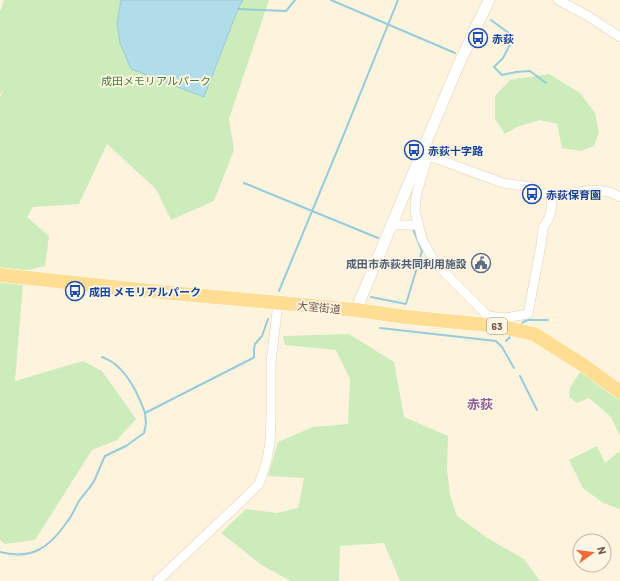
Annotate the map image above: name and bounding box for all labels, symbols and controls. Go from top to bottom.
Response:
bus stop icon: 赤荻 [467,27,489,49]
place label: 赤荻 [492,32,514,45]
park label: 成田メモリアルパーク [101,74,211,87]
bus stop icon: 赤荻十字路 [403,139,425,161]
place label: 赤荻十字路 [428,144,484,157]
bus stop icon: 赤荻保育園 [521,183,543,205]
place label: 赤荻保育園 [546,188,601,201]
public building icon: 成田市赤荻共同利用施設 [470,252,492,274]
place label: 成田市赤荻共同利用施設 [346,257,467,270]
bus stop icon: 成田 メモリアルパーク [64,280,86,302]
place label: 成田 メモリアルパーク [89,285,201,298]
street label: 大室街道 [297,299,341,315]
road number: 63 [487,318,507,334]
district label: 赤荻 [467,396,493,412]
north arrow [572,533,612,573]
text: N [595,545,609,556]

